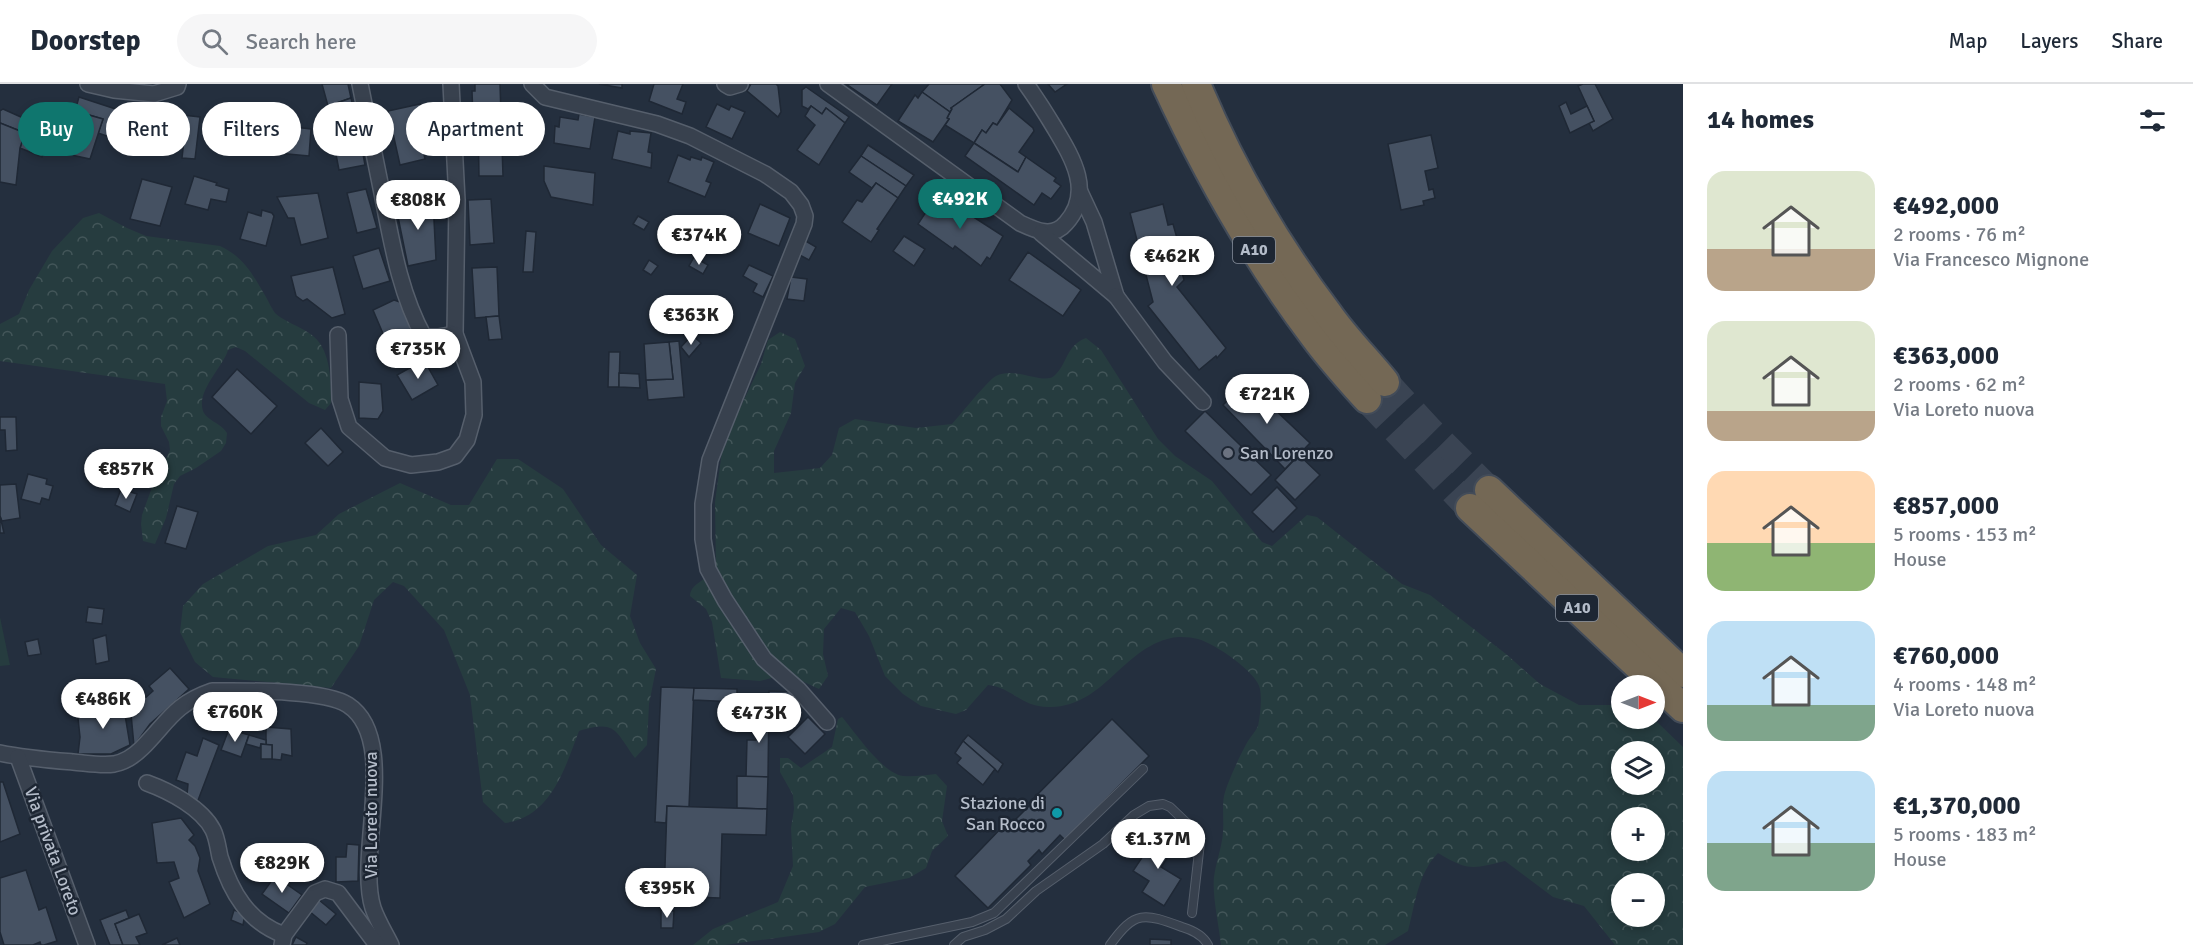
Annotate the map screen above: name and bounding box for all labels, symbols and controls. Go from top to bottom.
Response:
search box [177,14,597,68]
text: Doorstep [30,24,141,58]
icon: search [198,25,231,58]
text: Search here [246,28,357,55]
text: Map [1949,28,1987,54]
text: Layers [2020,28,2078,54]
text: Share [2111,28,2163,54]
chip: Buy [18,102,94,156]
chip: Rent [106,102,190,156]
chip: Filters [202,102,301,156]
chip: New [313,102,394,156]
chip: Apartment [406,102,545,156]
text: 14 homes [1707,104,1814,136]
icon: filters [2136,104,2169,137]
pin: €492K [918,179,1002,230]
pin: €808K [376,180,460,231]
text: €492K [932,186,988,211]
text: €808K [390,187,446,212]
text: €492,000 [1893,190,1999,222]
icon: home [1755,195,1827,267]
pin: €374K [657,215,741,266]
text: €374K [671,222,727,247]
text: 2 rooms · 76 m² [1893,222,2026,247]
pin: €462K [1130,236,1214,287]
road number: A10 [1233,237,1275,263]
text: €462K [1144,243,1200,268]
text: Via Francesco Mignone [1893,247,2089,272]
pin: €363K [649,295,733,346]
text: €363K [663,302,719,327]
pin: €735K [376,329,460,380]
text: €735K [390,336,446,361]
text: €363,000 [1893,340,1999,372]
icon: home [1755,345,1827,417]
text: 2 rooms · 62 m² [1893,372,2026,397]
pin: €721K [1225,374,1309,425]
text: €721K [1239,381,1295,406]
text: Via Loreto nuova [1893,397,2035,422]
place label: San Lorenzo [1240,442,1333,464]
marker: San Lorenzo [1221,446,1235,460]
pin: €857K [84,449,168,500]
text: €857K [98,456,154,481]
text: €857,000 [1893,490,1999,522]
icon: home [1755,495,1827,567]
text: 5 rooms · 153 m² [1893,522,2037,547]
text: House [1893,547,1947,572]
road number: A10 [1556,595,1598,621]
text: €760,000 [1893,640,1999,672]
icon: home [1755,645,1827,717]
text: 4 rooms · 148 m² [1893,672,2037,697]
north arrow [1611,675,1665,729]
map controls [1611,675,1665,927]
pin: €486K [61,679,145,730]
text: €486K [75,686,131,711]
pin: €760K [193,692,277,743]
pin: €473K [717,693,801,744]
text: Via Loreto nuova [1893,697,2035,722]
text: €760K [207,699,263,724]
text: €473K [731,700,787,725]
button: layers [1611,741,1665,795]
street label: Via Loreto nuova [360,751,382,879]
street label: Via privata Loreto [20,784,86,918]
text: €1,370,000 [1893,790,2021,822]
place label: Stazione di San Rocco [960,792,1045,835]
icon: home [1755,795,1827,867]
marker: Stazione di San Rocco [1050,806,1064,820]
button: + [1611,807,1665,861]
pin: €1.37M [1109,819,1207,870]
text: 5 rooms · 183 m² [1893,822,2037,847]
text: €1.37M [1125,826,1191,851]
pin: €829K [240,843,324,894]
text: House [1893,847,1947,872]
text: €829K [254,850,310,875]
pin: €395K [625,868,709,919]
button: − [1611,873,1665,927]
text: €395K [639,875,695,900]

